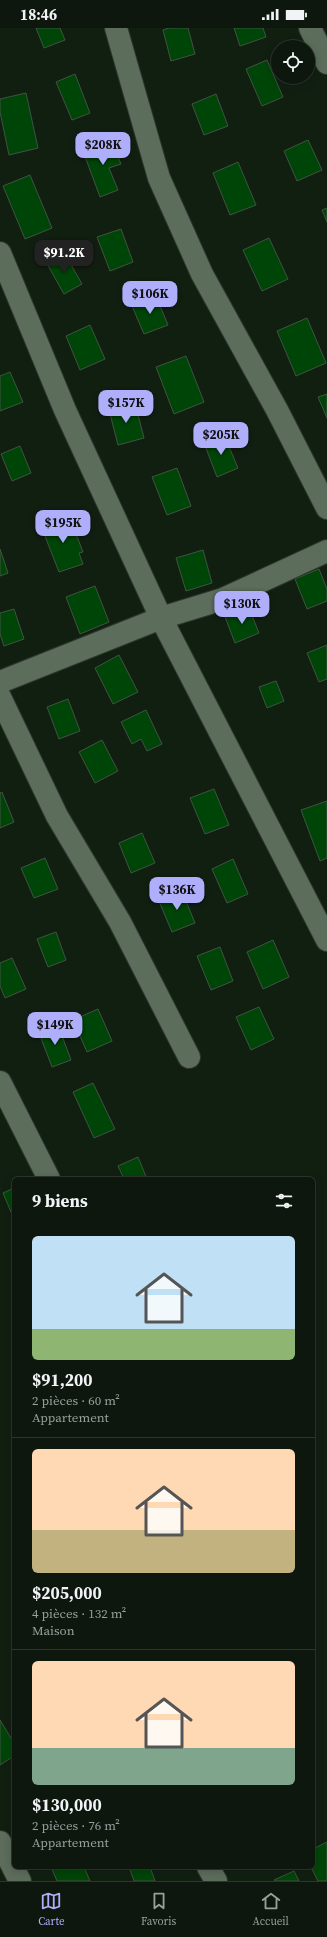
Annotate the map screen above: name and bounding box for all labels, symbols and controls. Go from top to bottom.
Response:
text: 18:46 [20,4,57,25]
map controls [271,40,315,84]
button: locate [271,40,315,84]
pin: $208K [75,132,131,166]
text: $208K [84,136,122,153]
pin: $91.2K [31,240,97,274]
text: $91.2K [43,244,85,261]
pin: $106K [122,281,178,315]
text: $106K [131,285,169,302]
pin: $157K [98,390,154,424]
text: $157K [107,394,145,411]
pin: $205K [193,422,249,456]
text: $205K [202,426,240,443]
pin: $195K [35,510,91,544]
text: $195K [44,514,82,531]
pin: $130K [214,591,270,625]
text: $130K [223,595,261,612]
pin: $136K [149,877,205,911]
text: $136K [158,881,196,898]
pin: $149K [27,1012,83,1046]
text: $149K [36,1016,74,1033]
text: 9 biens [32,1189,88,1213]
icon: filters [273,1190,295,1212]
icon: home [128,1262,200,1334]
text: $91,200 [32,1368,92,1392]
text: 2 pièces · 60 m² [32,1392,120,1409]
text: Appartement [32,1409,109,1426]
icon: home [128,1475,200,1547]
text: $205,000 [32,1581,102,1605]
text: 4 pièces · 132 m² [32,1605,126,1622]
text: Maison [32,1622,75,1639]
icon: home [128,1687,200,1759]
text: $130,000 [32,1793,102,1817]
text: 2 pièces · 76 m² [32,1817,120,1834]
text: Appartement [32,1834,109,1851]
tab: Carte [38,1890,65,1929]
tab: Favoris [141,1890,176,1929]
tab: Accueil [253,1890,289,1929]

